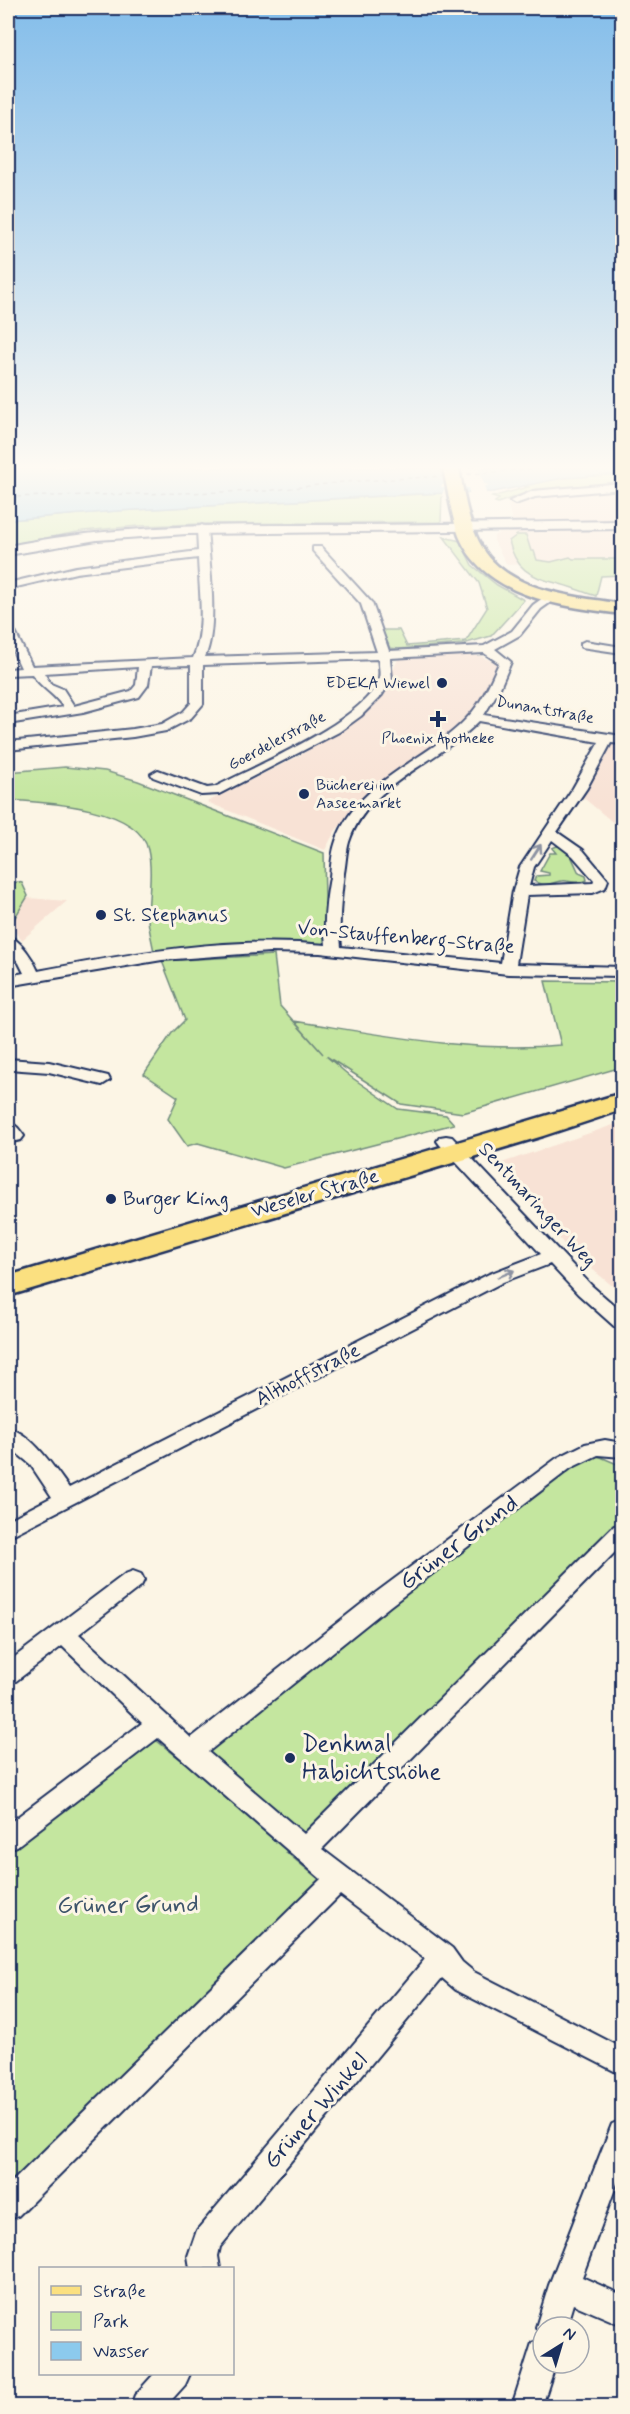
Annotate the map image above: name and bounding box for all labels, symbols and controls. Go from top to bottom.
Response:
place label: EDEKA Wiewel [326,673,430,694]
marker: EDEKA Wiewel [435,676,449,690]
street label: Dunantstraße [494,691,596,729]
street label: Goerdelerstraße [224,706,330,776]
marker: Phoenix Apotheke [431,712,445,726]
place label: Phoenix Apotheke [382,728,494,750]
place label: Bücherei im Aaseemarkt [316,775,401,814]
marker: Bücherei im Aaseemarkt [297,787,311,801]
one-way arrow [531,844,543,861]
place label: St. Stephanus [113,902,228,929]
marker: St. Stephanus [94,908,108,922]
street label: Von-Stauffenberg-Straße [296,915,516,963]
street label: Sentmaringer Weg [472,1136,602,1274]
street label: Weseler Straße [248,1163,382,1225]
place label: Burger King [123,1186,229,1214]
marker: Burger King [104,1192,118,1206]
one-way arrow [496,1268,514,1279]
street label: Althoffstraße [251,1337,365,1413]
street label: Grüner Grund [393,1488,525,1598]
place label: Denkmal Habichtshöhe [302,1729,441,1788]
marker: Denkmal Habichtshöhe [283,1751,297,1765]
park label: Grüner Grund [57,1890,199,1921]
street label: Grüner Winkel [257,2046,375,2176]
legend [39,2267,234,2375]
text: Straße [93,2280,146,2304]
text: Park [93,2310,129,2334]
north arrow [531,2315,591,2375]
text: N [559,2323,580,2346]
text: Wasser [93,2340,150,2364]

